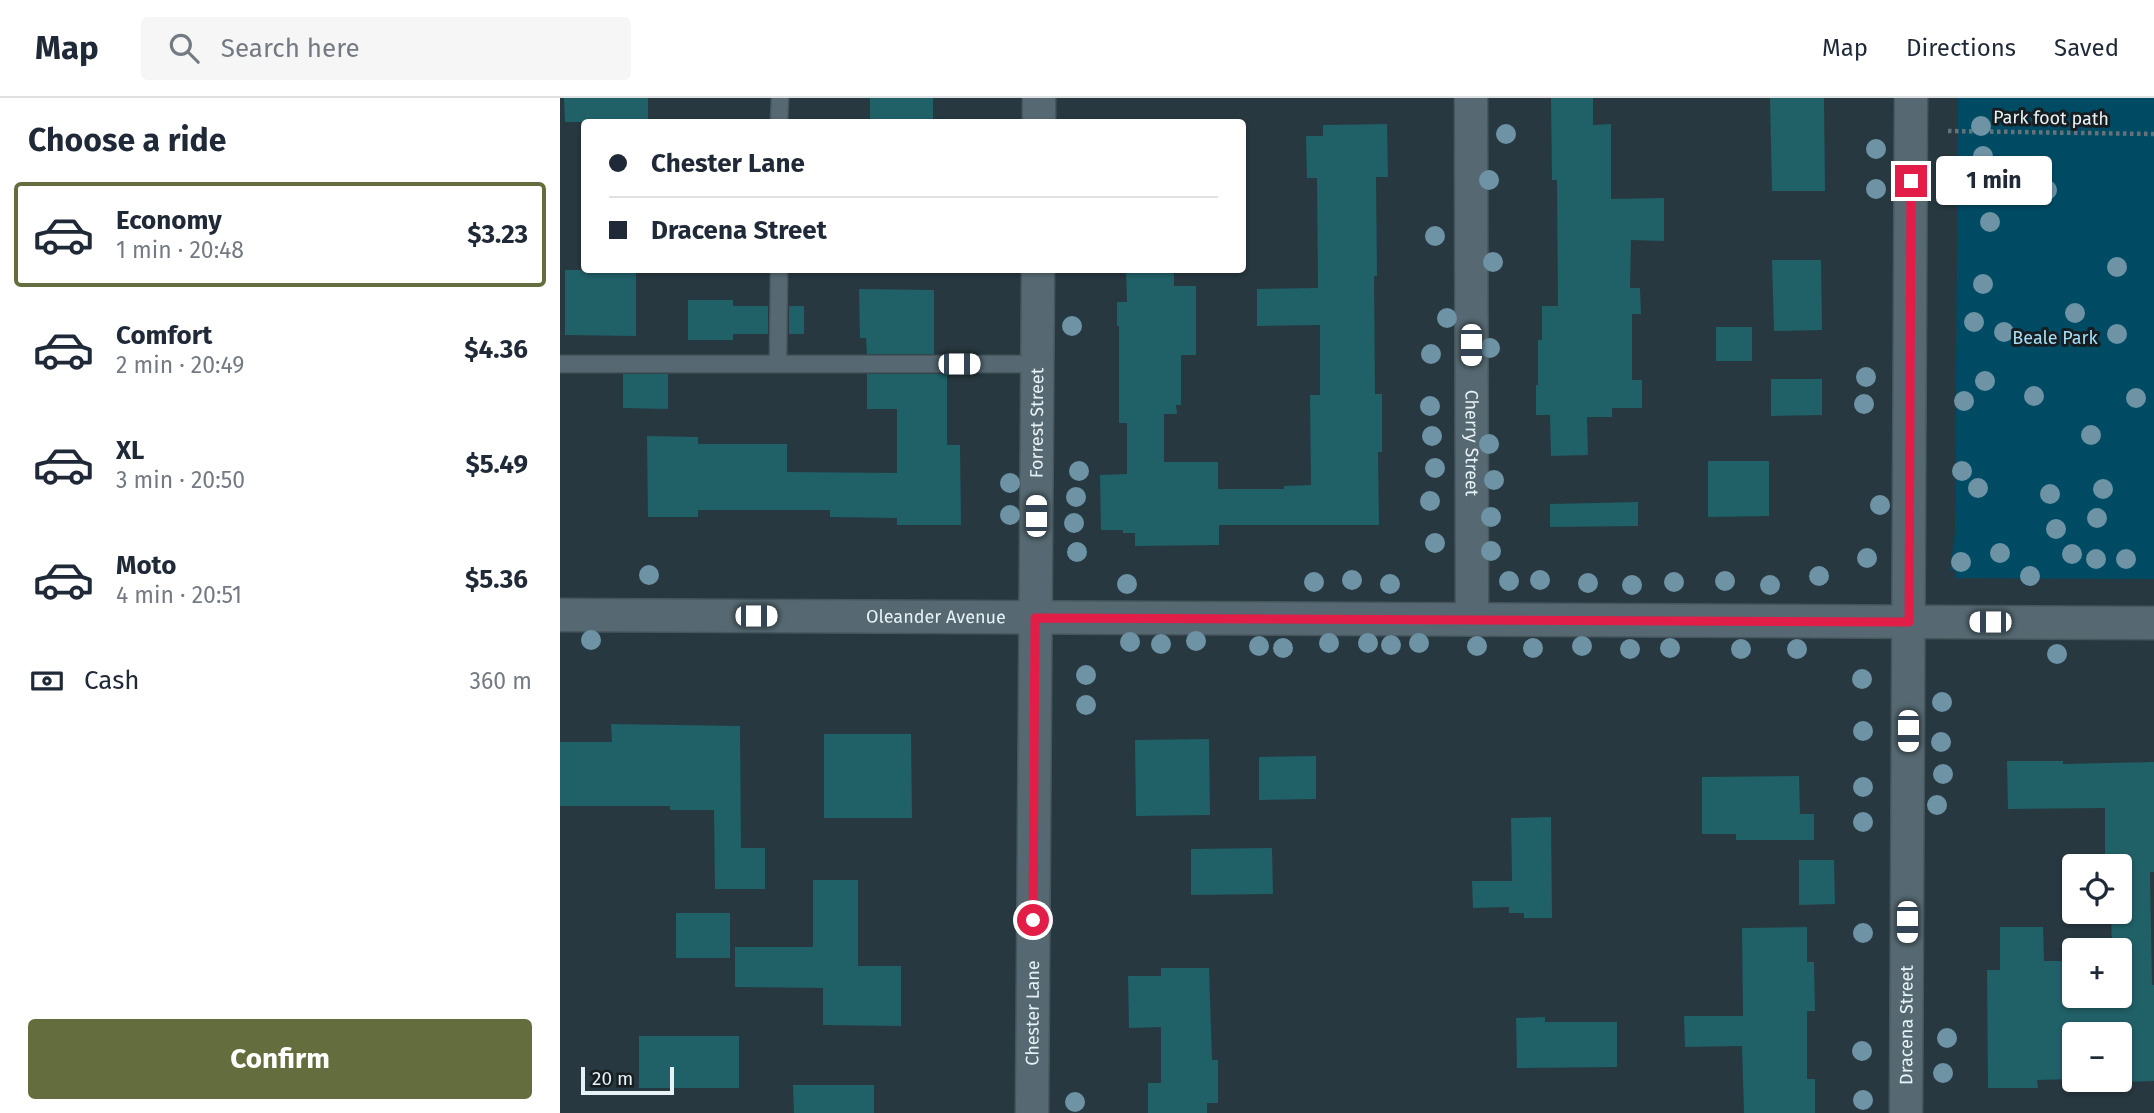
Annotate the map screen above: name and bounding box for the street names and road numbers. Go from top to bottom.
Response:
street label: Park foot path [1993,106,2109,130]
street label: Forrest Street [1026,367,1048,478]
street label: Cherry Street [1461,390,1483,497]
street label: Oleander Avenue [866,606,1006,628]
street label: Chester Lane [1021,960,1044,1066]
street label: Dracena Street [1895,965,1918,1085]

